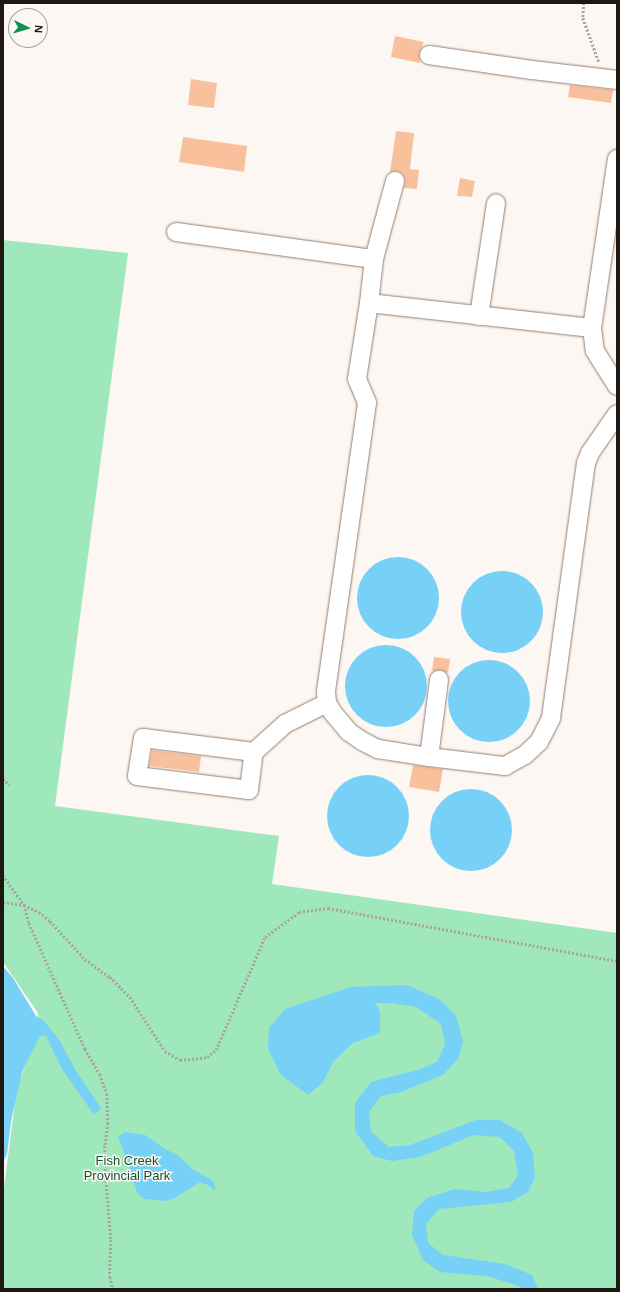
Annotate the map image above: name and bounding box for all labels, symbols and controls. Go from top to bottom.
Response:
north arrow [8,8,48,48]
text: N [33,24,45,33]
park label: Fish Creek Provincial Park [84,1154,170,1185]

